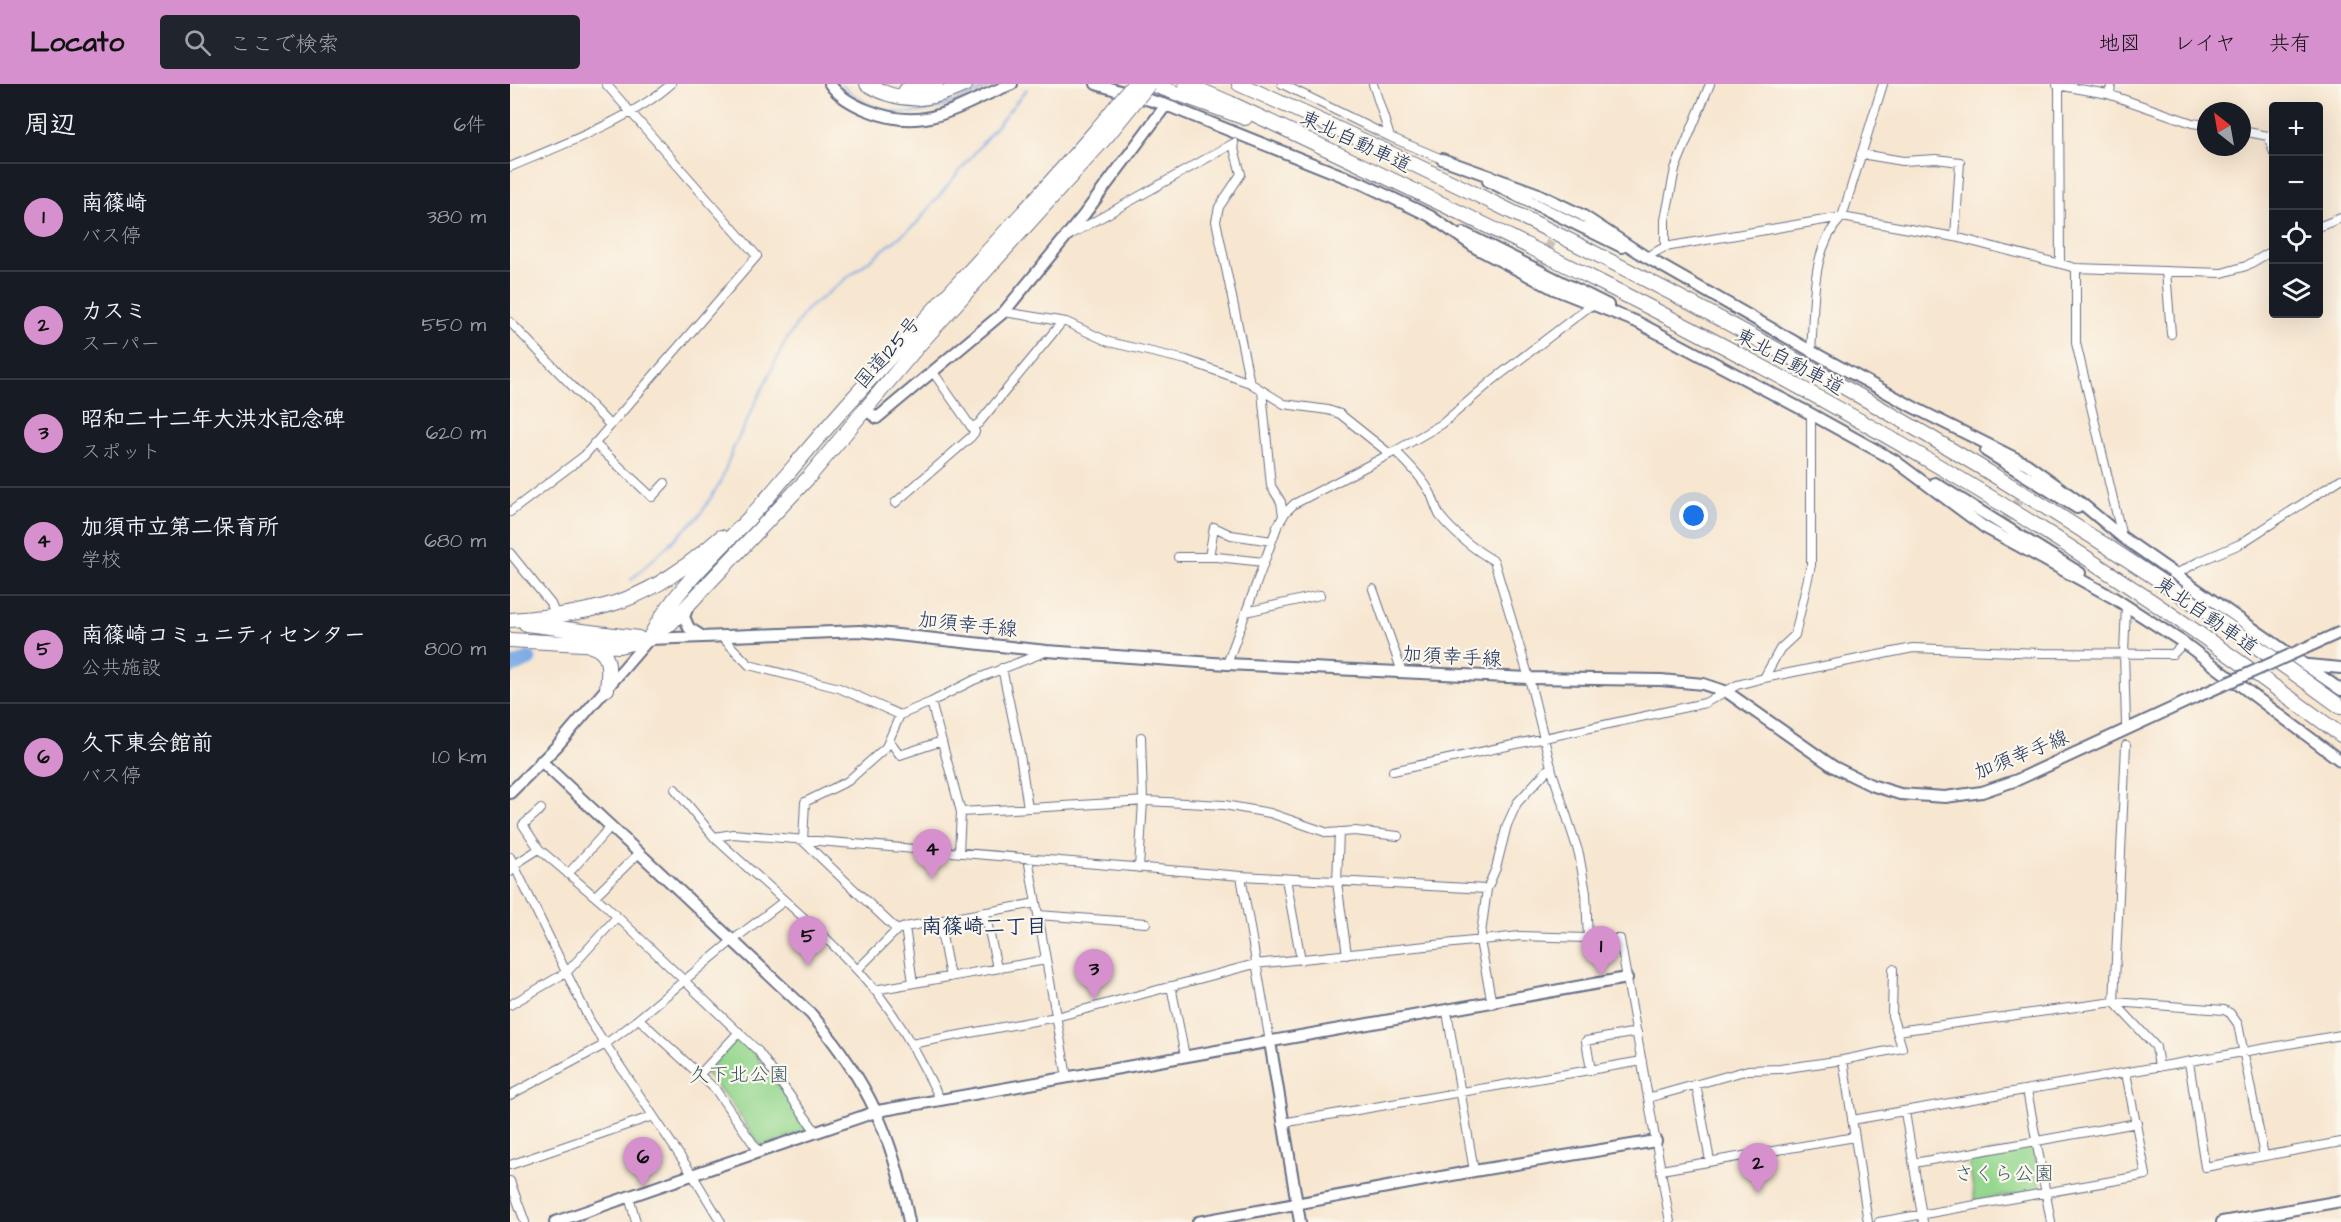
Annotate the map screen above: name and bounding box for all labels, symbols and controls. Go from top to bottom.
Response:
search box [160,15,580,69]
text: Locato [30,23,124,62]
icon: search [181,26,214,59]
text: ここで検索 [229,29,339,60]
text: 地図 [2099,29,2141,58]
text: レイヤ [2174,29,2236,58]
text: 共有 [2269,29,2311,58]
north arrow [2197,102,2251,156]
map controls [2269,102,2323,318]
button: + [2269,102,2323,156]
street label: 東北自動車道 [1295,104,1416,180]
text: 周辺 [24,107,76,143]
text: 6件 [453,111,486,139]
button: − [2269,156,2323,210]
text: 南篠崎 [81,188,147,219]
text: 1 [42,203,45,231]
text: 380 m [427,203,486,231]
button: locate [2269,210,2323,264]
text: バス停 [81,222,141,250]
button: layers [2269,264,2323,318]
text: カスミ [81,296,147,327]
street label: 国道125号 [848,310,927,395]
text: 2 [38,311,49,339]
text: 550 m [421,311,486,339]
street label: 東北自動車道 [1730,321,1849,402]
text: スーパー [81,330,160,358]
text: 昭和二十二年大洪水記念碑 [81,404,345,435]
text: 3 [38,419,49,447]
text: 620 m [426,419,486,447]
text: スポット [81,438,161,466]
your location [1679,501,1708,530]
text: 加須市立第二保育所 [81,512,279,543]
text: 4 [37,527,50,555]
text: 680 m [424,527,486,555]
text: 学校 [81,546,121,574]
street label: 東北自動車道 [2149,570,2264,662]
street label: 加須幸手線 [917,606,1019,644]
text: 南篠崎コミュニティセンター [81,620,366,651]
text: 5 [36,635,51,663]
text: 800 m [424,635,486,663]
street label: 加須幸手線 [1401,640,1503,674]
text: 公共施設 [81,654,161,682]
street label: 加須幸手線 [1970,723,2073,787]
text: 久下東会館前 [81,728,213,759]
text: 6 [37,743,50,771]
text: 1.0 km [432,743,486,771]
text: バス停 [81,762,141,790]
pin: 4 [912,830,952,879]
district label: 南篠崎二丁目 [921,912,1047,941]
pin: 5 [788,916,828,966]
pin: 1 [1582,926,1620,976]
pin: 3 [1074,950,1114,999]
park label: 久下北公園 [689,1061,789,1089]
pin: 6 [624,1138,662,1187]
pin: 2 [1738,1144,1778,1193]
park label: さくら公園 [1954,1160,2054,1188]

